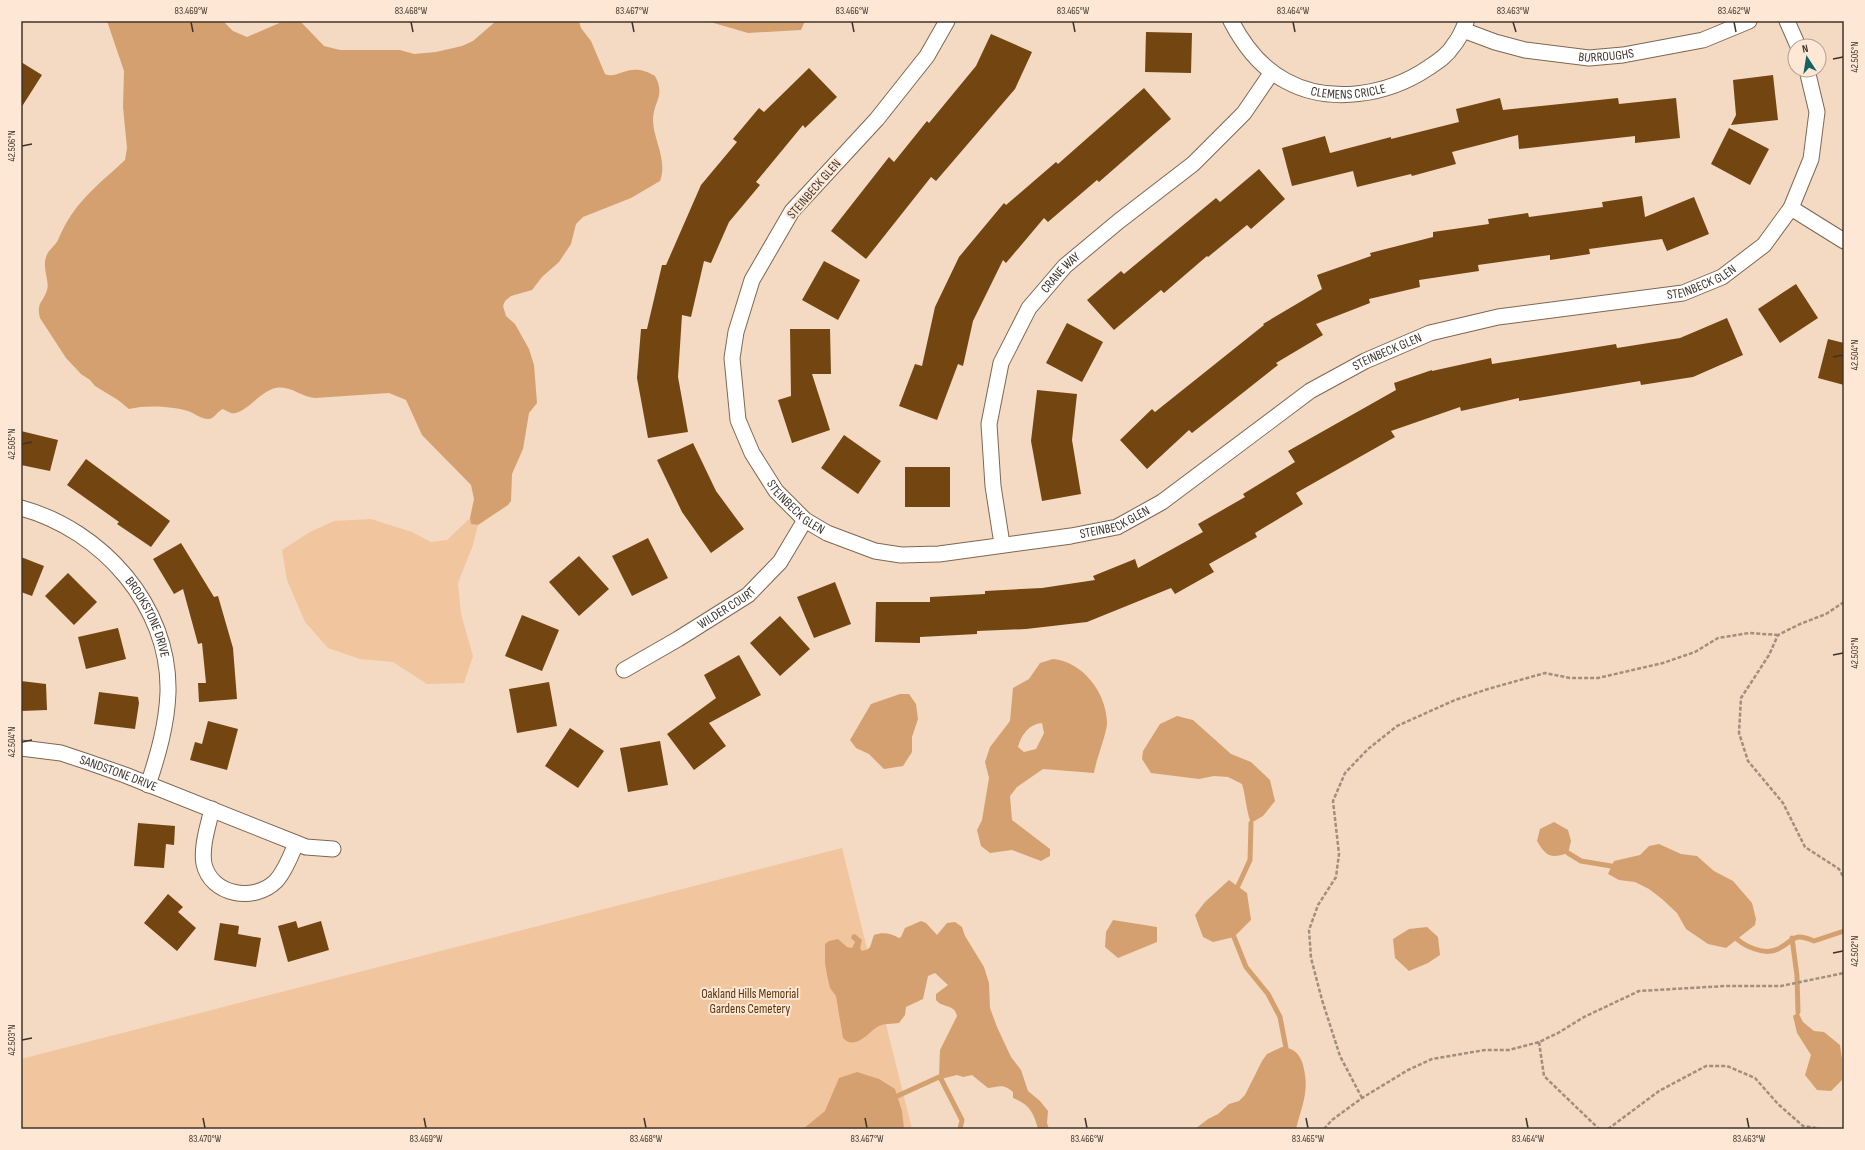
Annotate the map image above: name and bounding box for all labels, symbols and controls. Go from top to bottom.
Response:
text: 83.469°W [175,5,208,17]
text: 83.468°W [395,5,428,17]
text: 83.467°W [616,5,649,17]
text: 83.466°W [836,5,869,17]
text: 83.465°W [1057,5,1090,17]
text: 83.464°W [1277,5,1310,17]
text: 83.463°W [1497,5,1530,17]
text: 83.462°W [1718,5,1751,17]
north arrow [1787,38,1827,78]
text: N [1801,42,1809,56]
text: 42.505°N [1849,42,1861,72]
street label: BURROUGHS [1578,45,1636,66]
street label: CLEMENS CRICLE [1309,80,1387,103]
text: 42.506°N [6,130,18,162]
street label: STEINBECK GLEN [784,156,844,222]
street label: CRANE WAY [1037,248,1084,296]
street label: STEINBECK GLEN [1666,261,1739,303]
street label: STEINBECK GLEN [1350,329,1424,374]
text: 42.504°N [1849,340,1861,370]
text: 42.505°N [6,429,18,459]
street label: STEINBECK GLEN [763,477,828,538]
street label: STEINBECK GLEN [1078,502,1153,542]
street label: BROOKSTONE DRIVE [121,574,173,659]
street label: WILDER COURT [695,584,759,633]
text: 42.503°N [1849,638,1861,668]
text: 42.504°N [6,727,18,757]
street label: SANDSTONE DRIVE [77,752,159,795]
text: 42.502°N [1849,936,1861,966]
park label: Oakland Hills Memorial Gardens Cemetery [701,986,799,1017]
text: 42.503°N [6,1025,18,1055]
text: 83.470°W [189,1133,222,1145]
text: 83.469°W [410,1133,443,1145]
text: 83.468°W [630,1133,663,1145]
text: 83.467°W [851,1133,884,1145]
text: 83.466°W [1071,1133,1104,1145]
text: 83.465°W [1292,1133,1325,1145]
text: 83.464°W [1512,1133,1545,1145]
text: 83.463°W [1733,1133,1766,1145]

